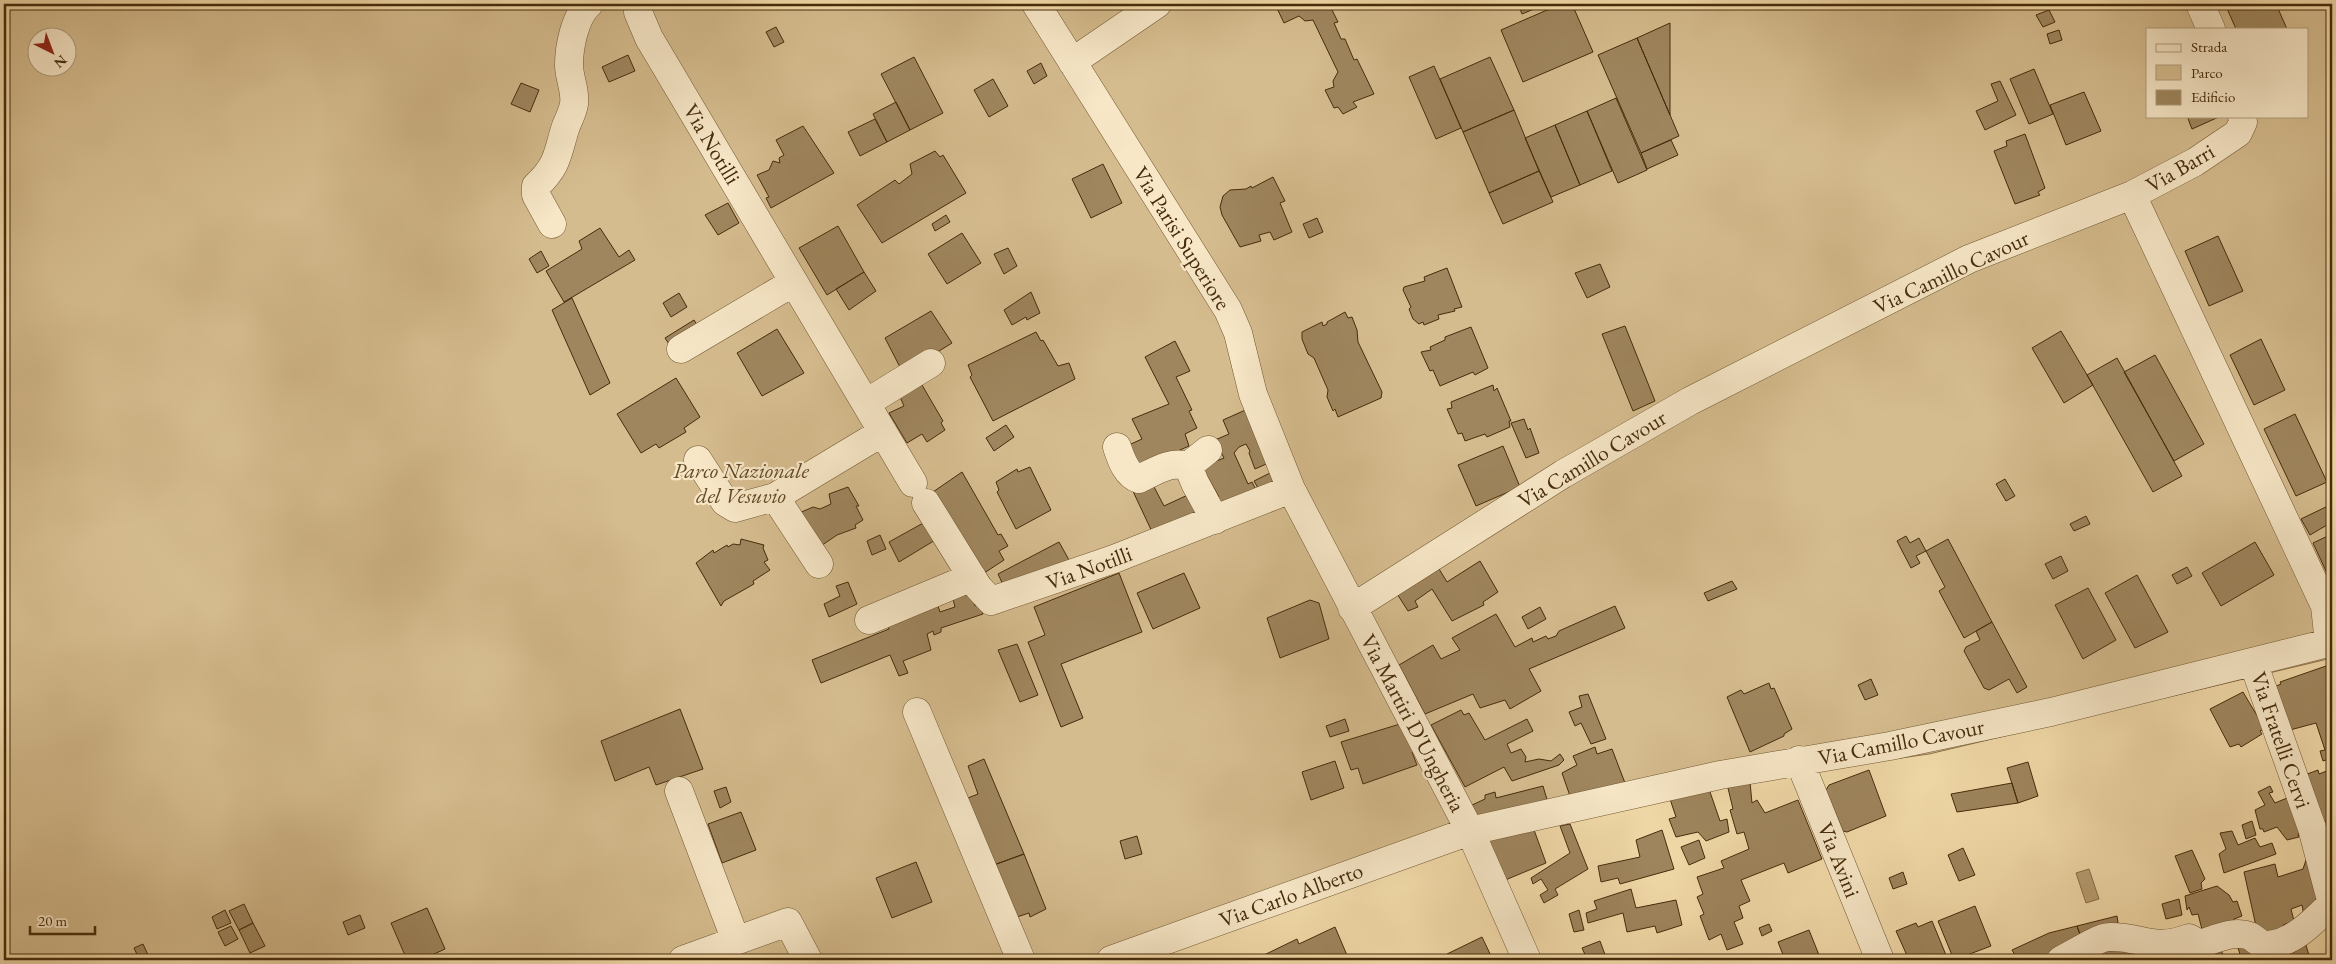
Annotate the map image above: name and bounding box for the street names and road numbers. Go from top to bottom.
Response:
street label: Via Notilli [677,98,747,190]
street label: Via Barri [2140,137,2220,199]
street label: Via Parisi Superiore [1126,161,1238,315]
street label: Via Camillo Cavour [1868,223,2034,321]
street label: Via Camillo Cavour [1512,403,1672,515]
street label: Via Notilli [1042,539,1136,597]
street label: Via Martiri D'Ungheria [1354,629,1472,817]
street label: Via Fratelli Cervi [2244,668,2318,812]
street label: Via Camillo Cavour [1816,712,1987,772]
street label: Via Avini [1811,818,1867,902]
street label: Via Carlo Alberto [1215,856,1367,934]

